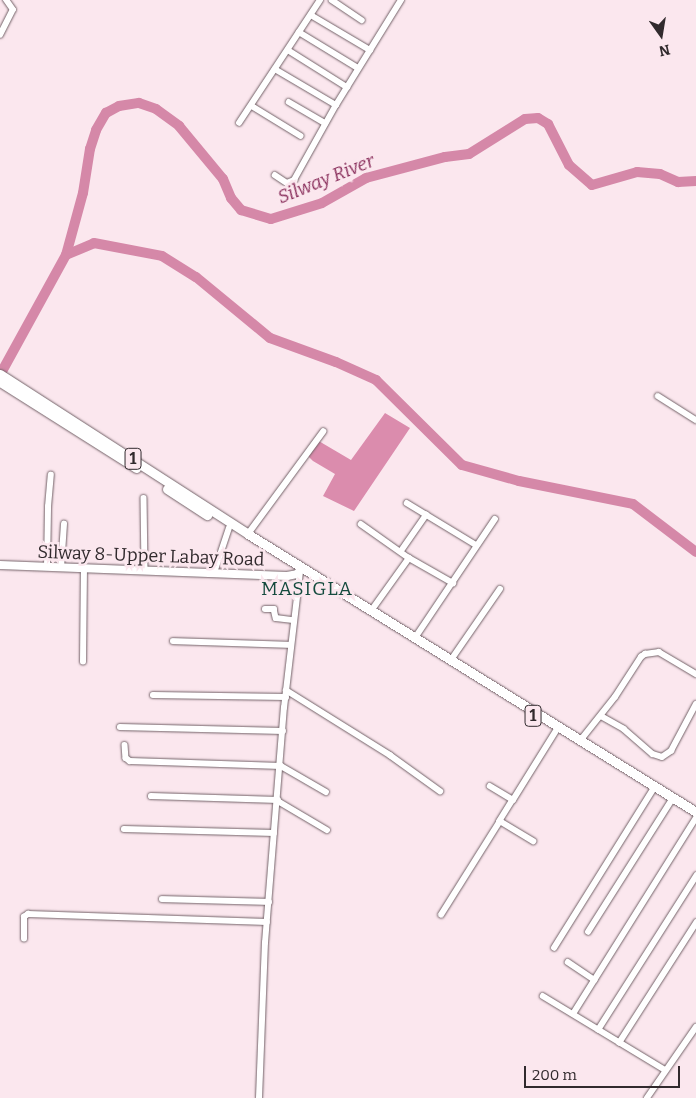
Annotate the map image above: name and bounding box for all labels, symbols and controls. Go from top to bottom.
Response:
north arrow [636,10,686,60]
text: N [657,41,672,60]
water label: Silway River [274,149,378,209]
road number: 1 [124,446,142,472]
street label: Silway 8-Upper Labay Road [37,541,265,571]
district label: MASIGLA [260,578,354,600]
road number: 1 [524,702,542,729]
scale bar [526,1056,682,1088]
text: 200 m [532,1066,577,1084]

